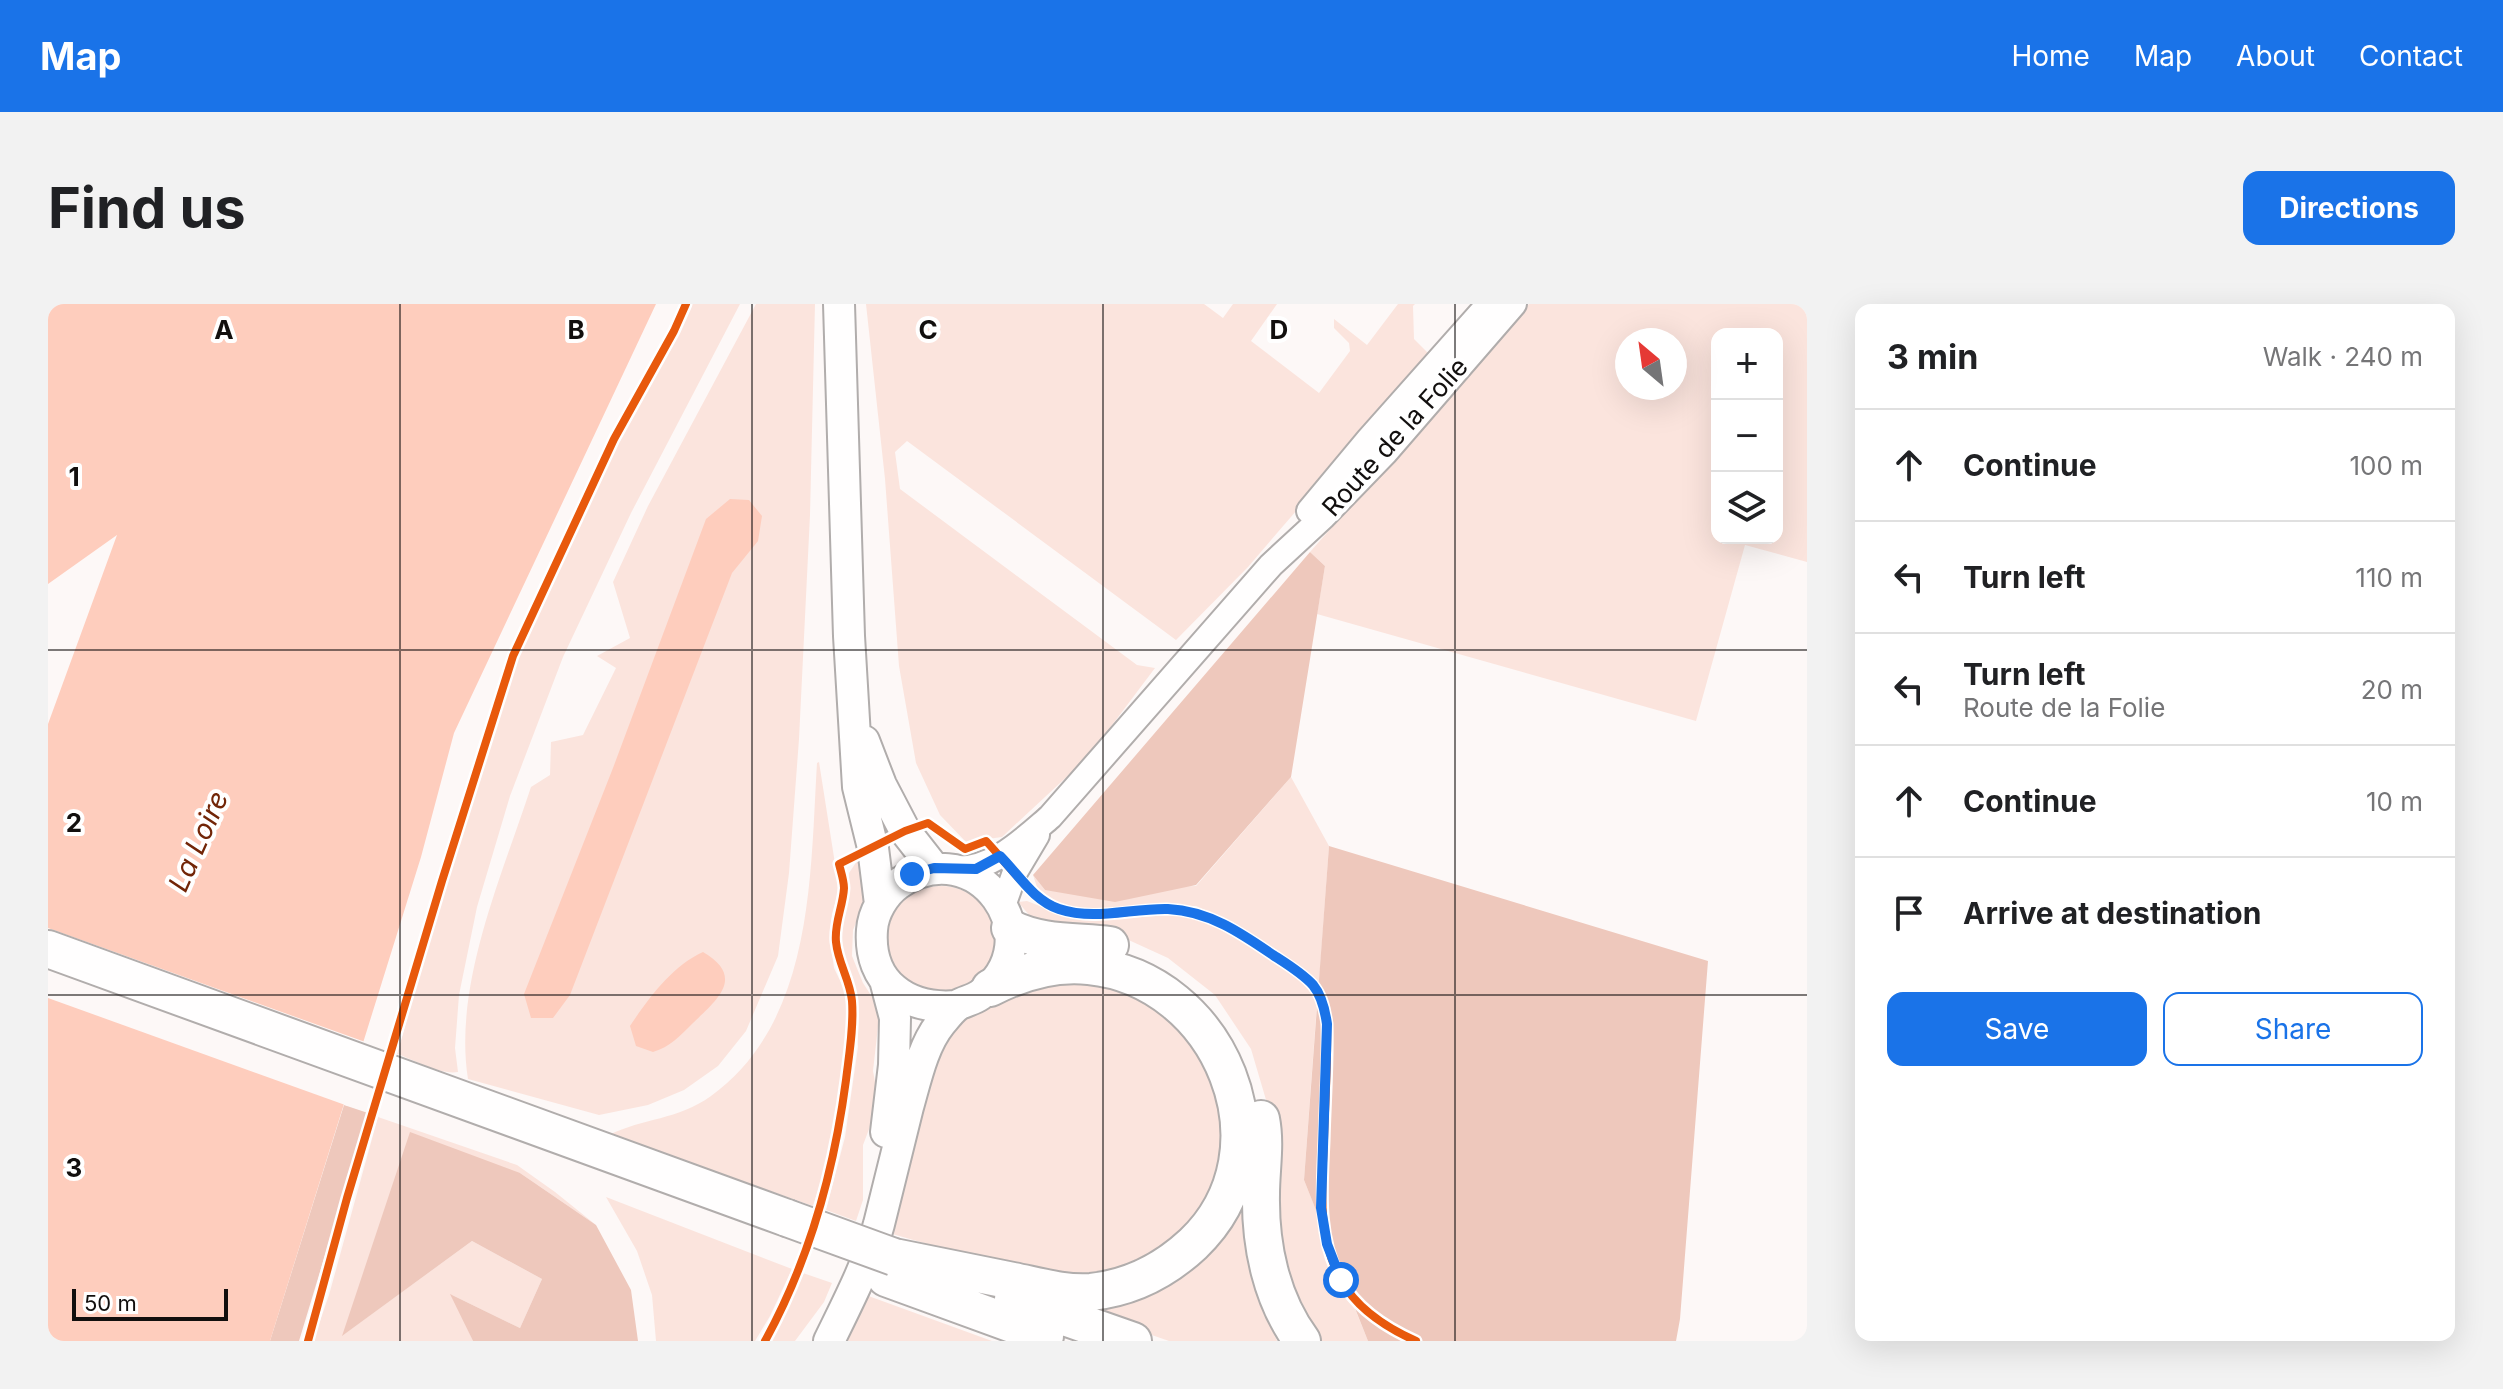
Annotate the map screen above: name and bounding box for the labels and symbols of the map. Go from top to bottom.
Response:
text: A [214,314,234,345]
text: B [567,314,585,345]
text: C [918,314,938,345]
text: D [1270,314,1288,345]
north arrow [1615,328,1687,400]
street label: Route de la Folie [1315,351,1474,522]
text: 1 [68,461,80,492]
water label: La Loire [161,785,235,897]
text: 2 [66,807,82,838]
route end [894,856,930,892]
text: 3 [66,1152,82,1183]
route start [1323,1262,1359,1298]
scale bar [72,1285,228,1321]

